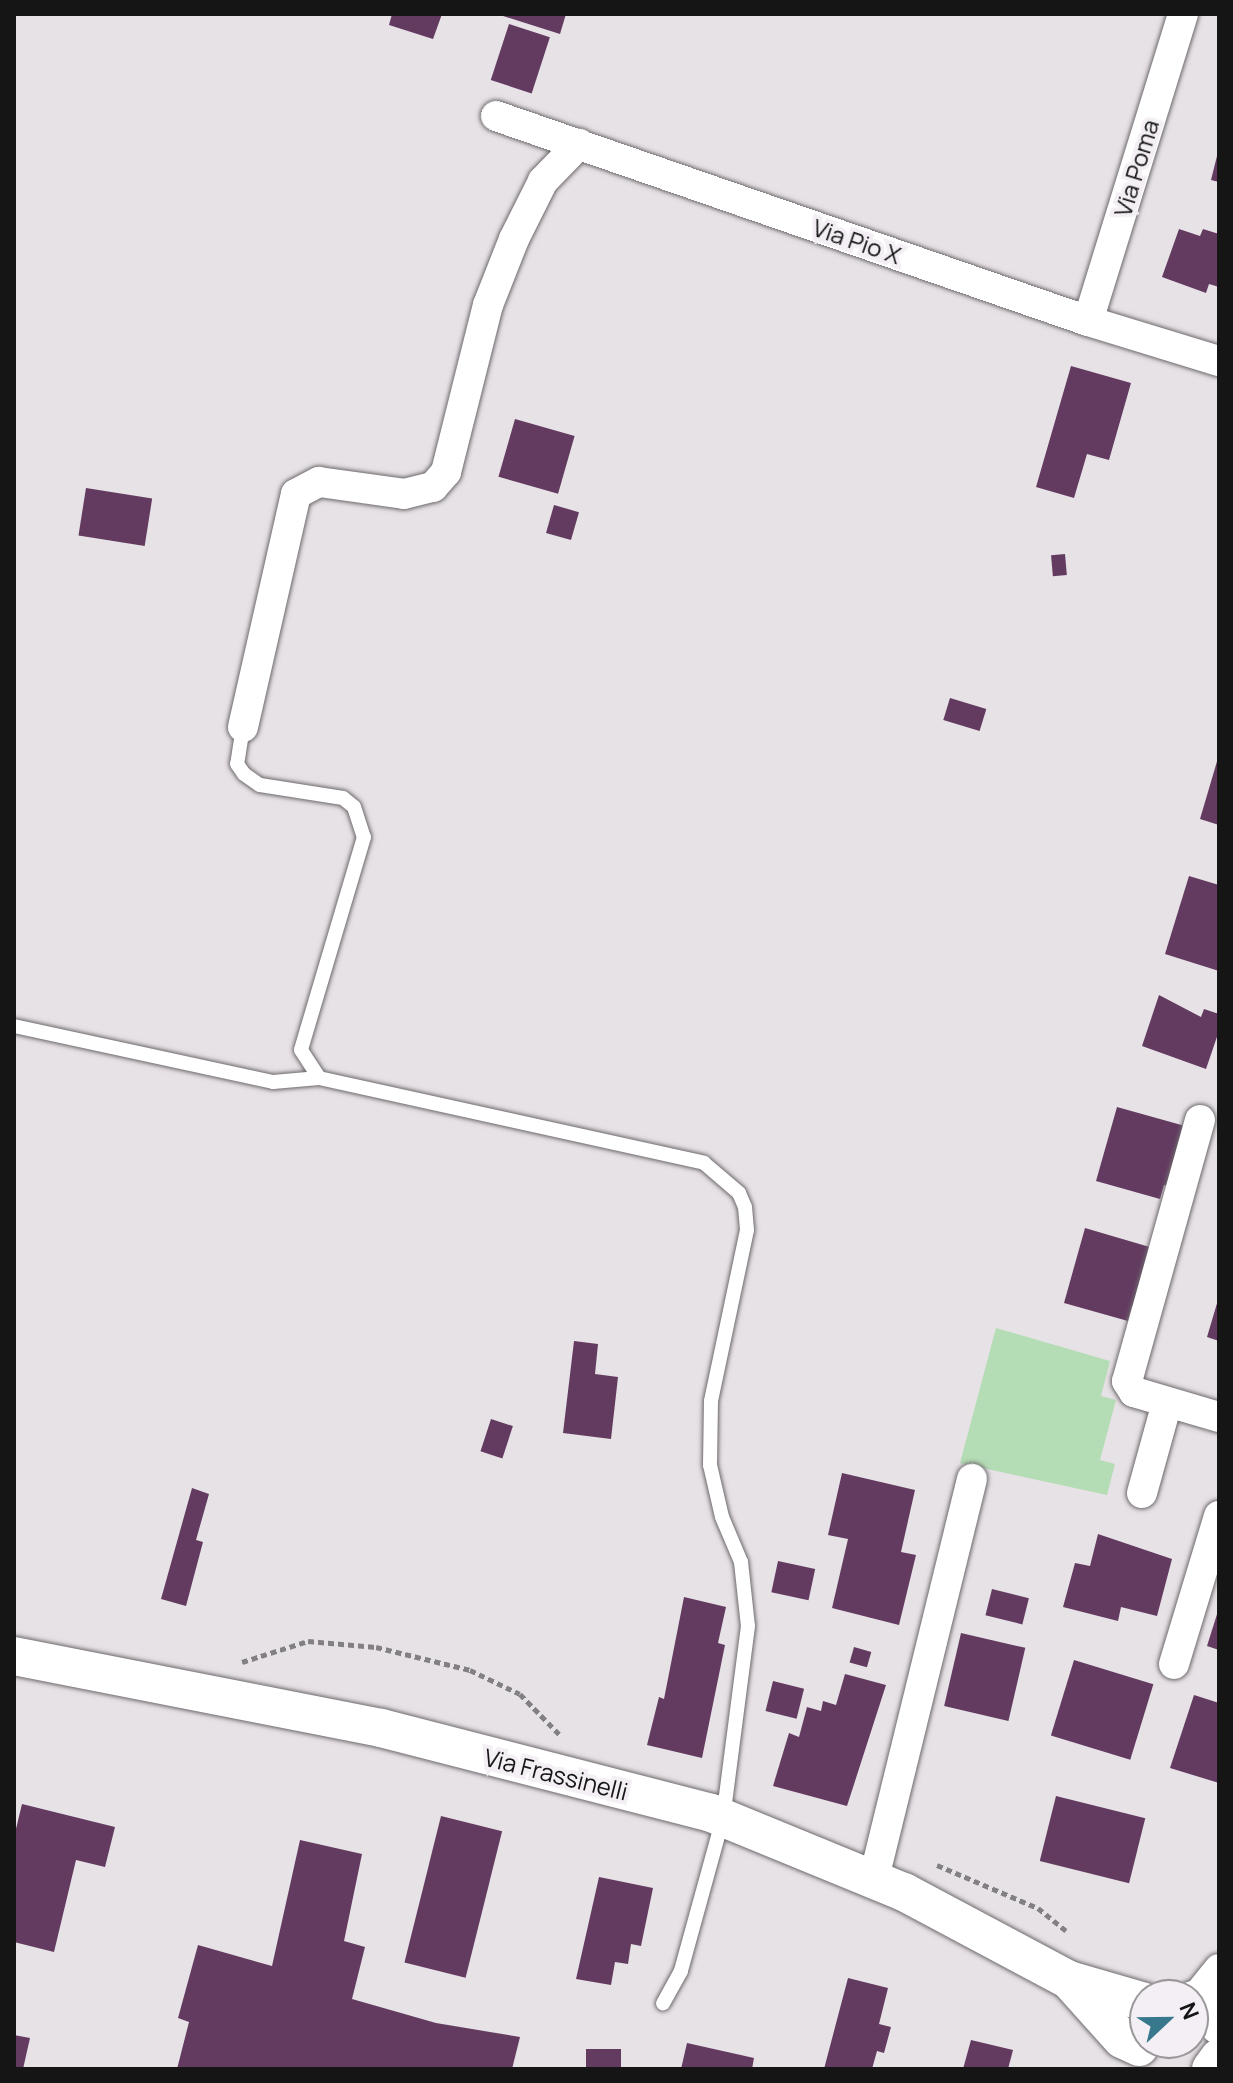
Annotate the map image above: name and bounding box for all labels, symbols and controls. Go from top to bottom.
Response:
street label: Via Poma [1108,116,1164,220]
street label: Via Pio X [809,213,905,269]
street label: Via Frassinelli [481,1742,631,1806]
north arrow [1129,1979,1209,2059]
text: N [1173,1998,1206,2024]

